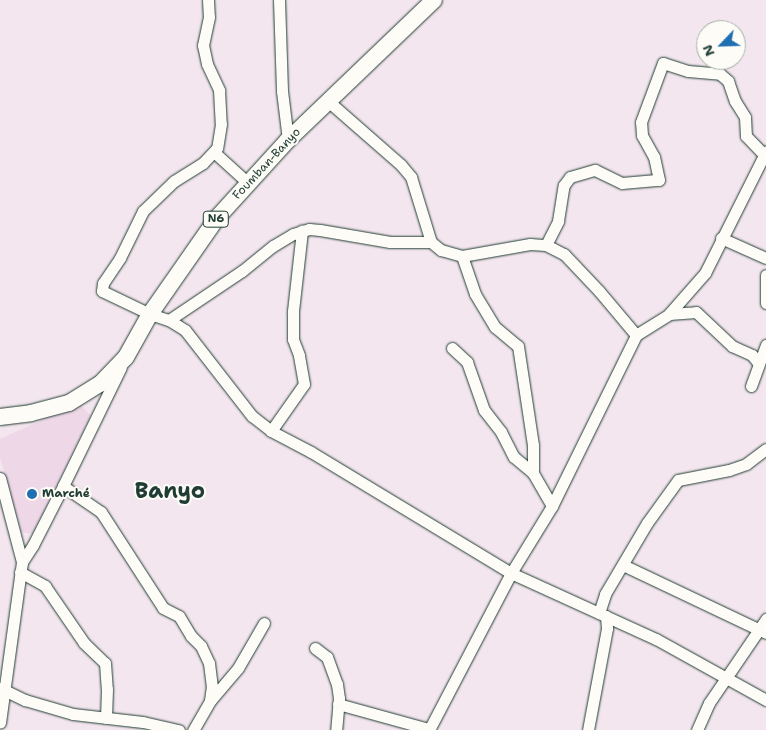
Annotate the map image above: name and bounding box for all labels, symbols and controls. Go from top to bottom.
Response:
north arrow [696,20,746,70]
text: N [698,42,719,59]
street label: Foumban-Banyo [230,125,304,203]
road number: N6 [202,210,230,228]
district label: Banyo [135,478,205,504]
place label: Marché [42,487,90,501]
marker: Marché [26,488,38,500]

